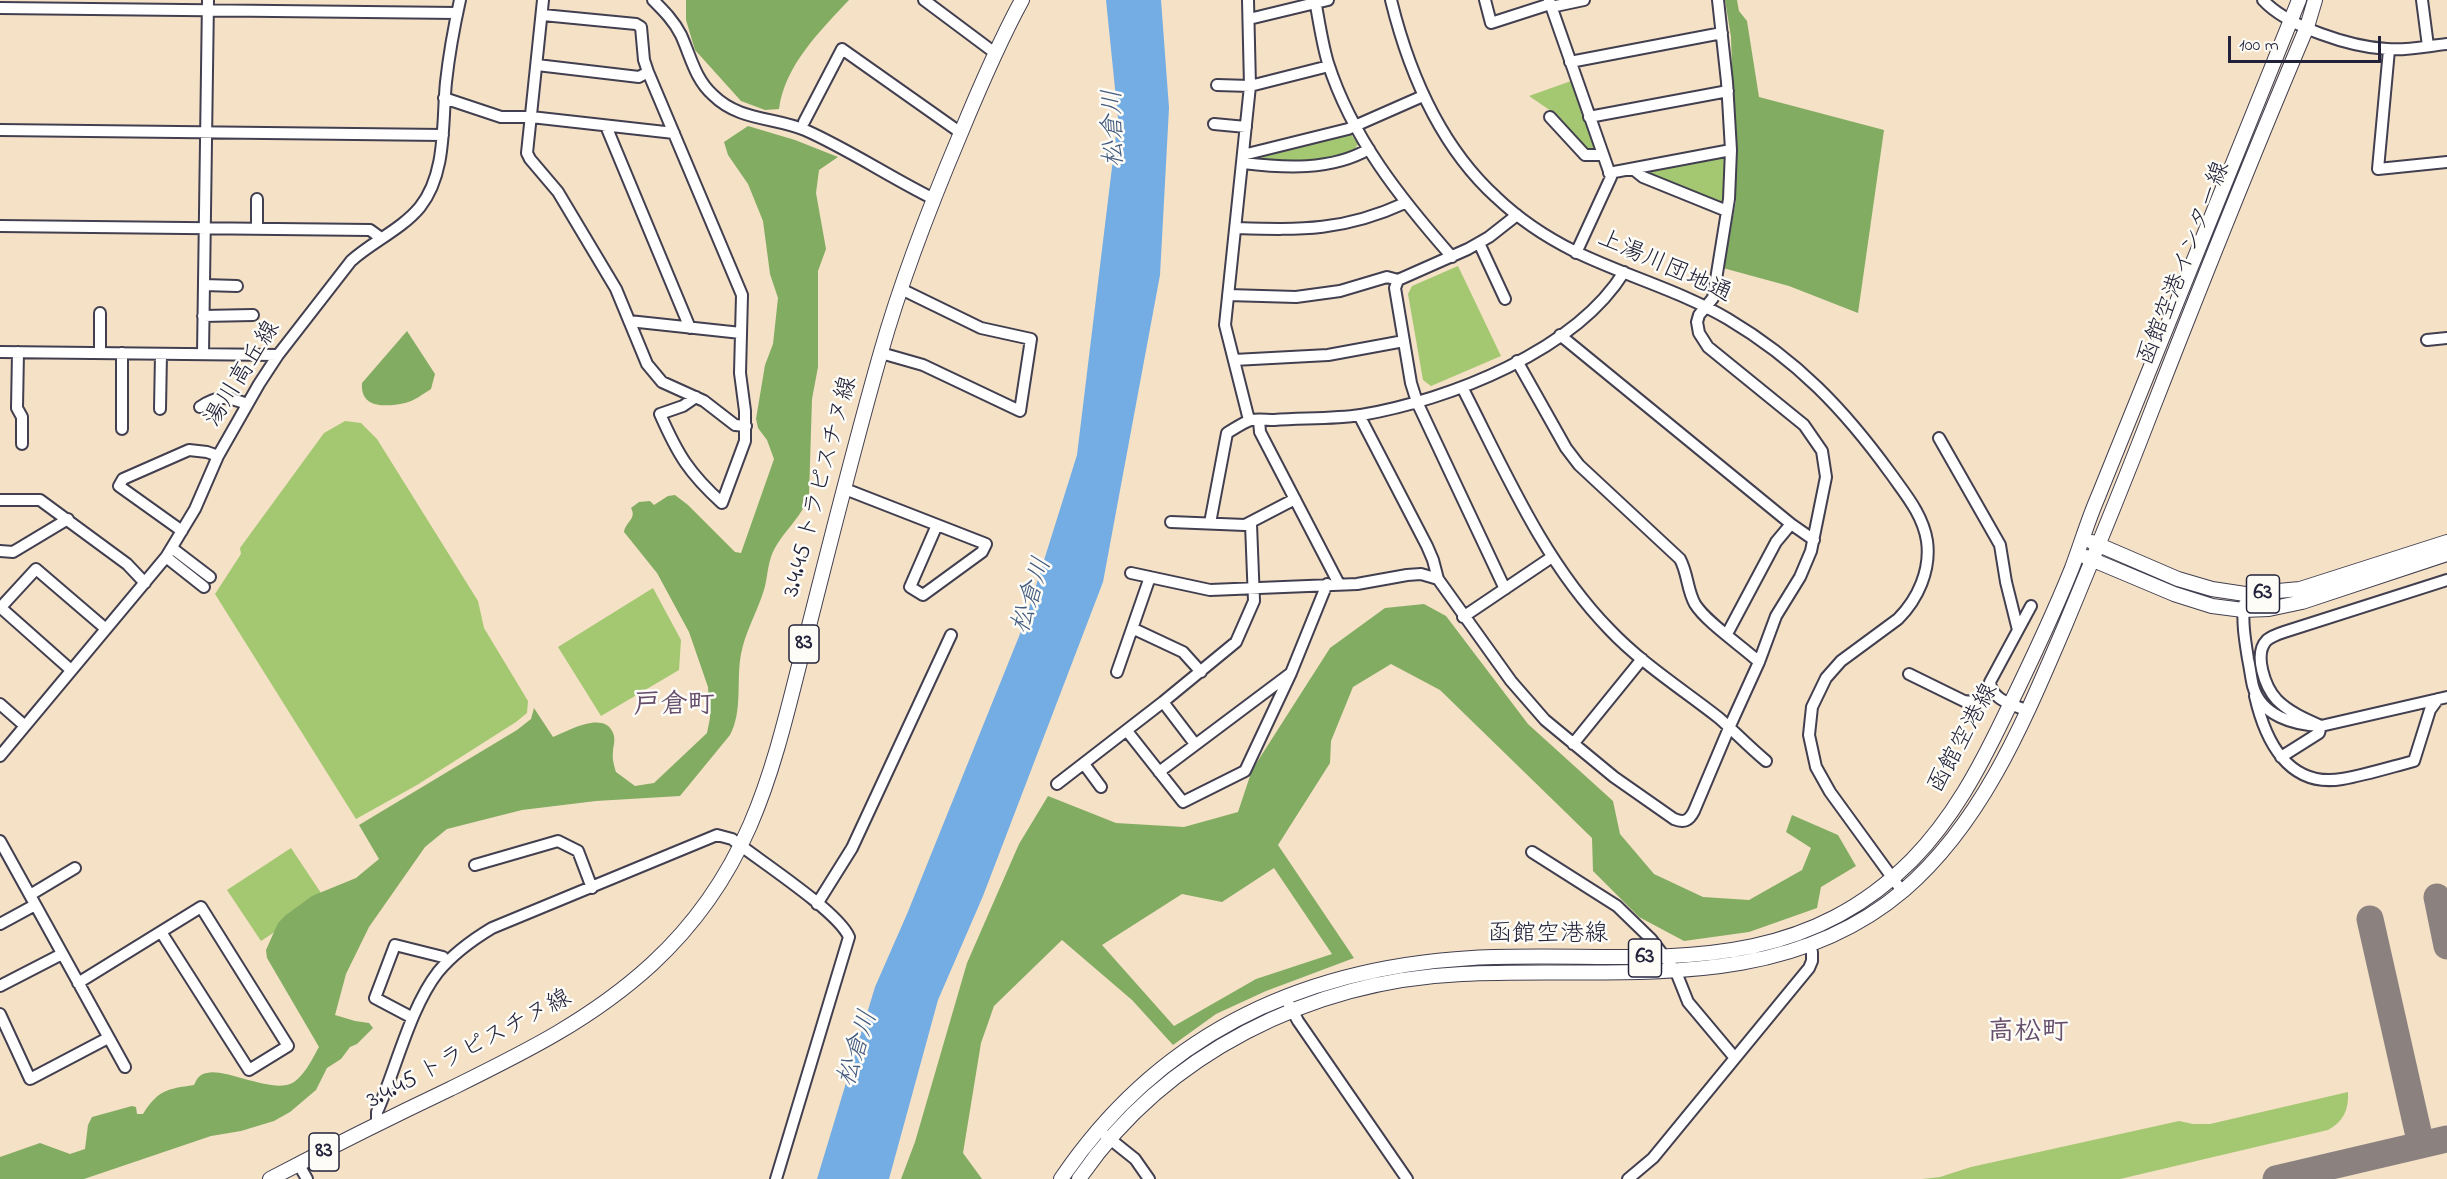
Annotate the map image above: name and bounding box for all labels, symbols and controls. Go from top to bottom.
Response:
scale bar [2231,24,2384,62]
text: 100 m [2239,33,2279,59]
water label: 松倉川 [1100,89,1132,167]
street label: 函館空港インター線 [2134,158,2238,370]
street label: 上湯川団地通 [1592,226,1736,310]
street label: 湯川高丘線 [200,316,288,434]
street label: 3.4.45 トラピスチヌ線 [779,374,865,600]
water label: 松倉川 [1007,554,1061,638]
road number: 63 [2246,575,2280,613]
road number: 83 [789,625,819,663]
street label: 函館空港線 [1924,679,2006,799]
district label: 戸倉町 [634,692,714,724]
street label: 函館空港線 [1488,922,1608,950]
road number: 63 [1628,939,1662,977]
street label: 3.4.45 トラピスチヌ線 [363,985,577,1117]
water label: 松倉川 [833,1007,887,1091]
district label: 高松町 [1988,1019,2068,1051]
road number: 83 [309,1133,339,1171]

